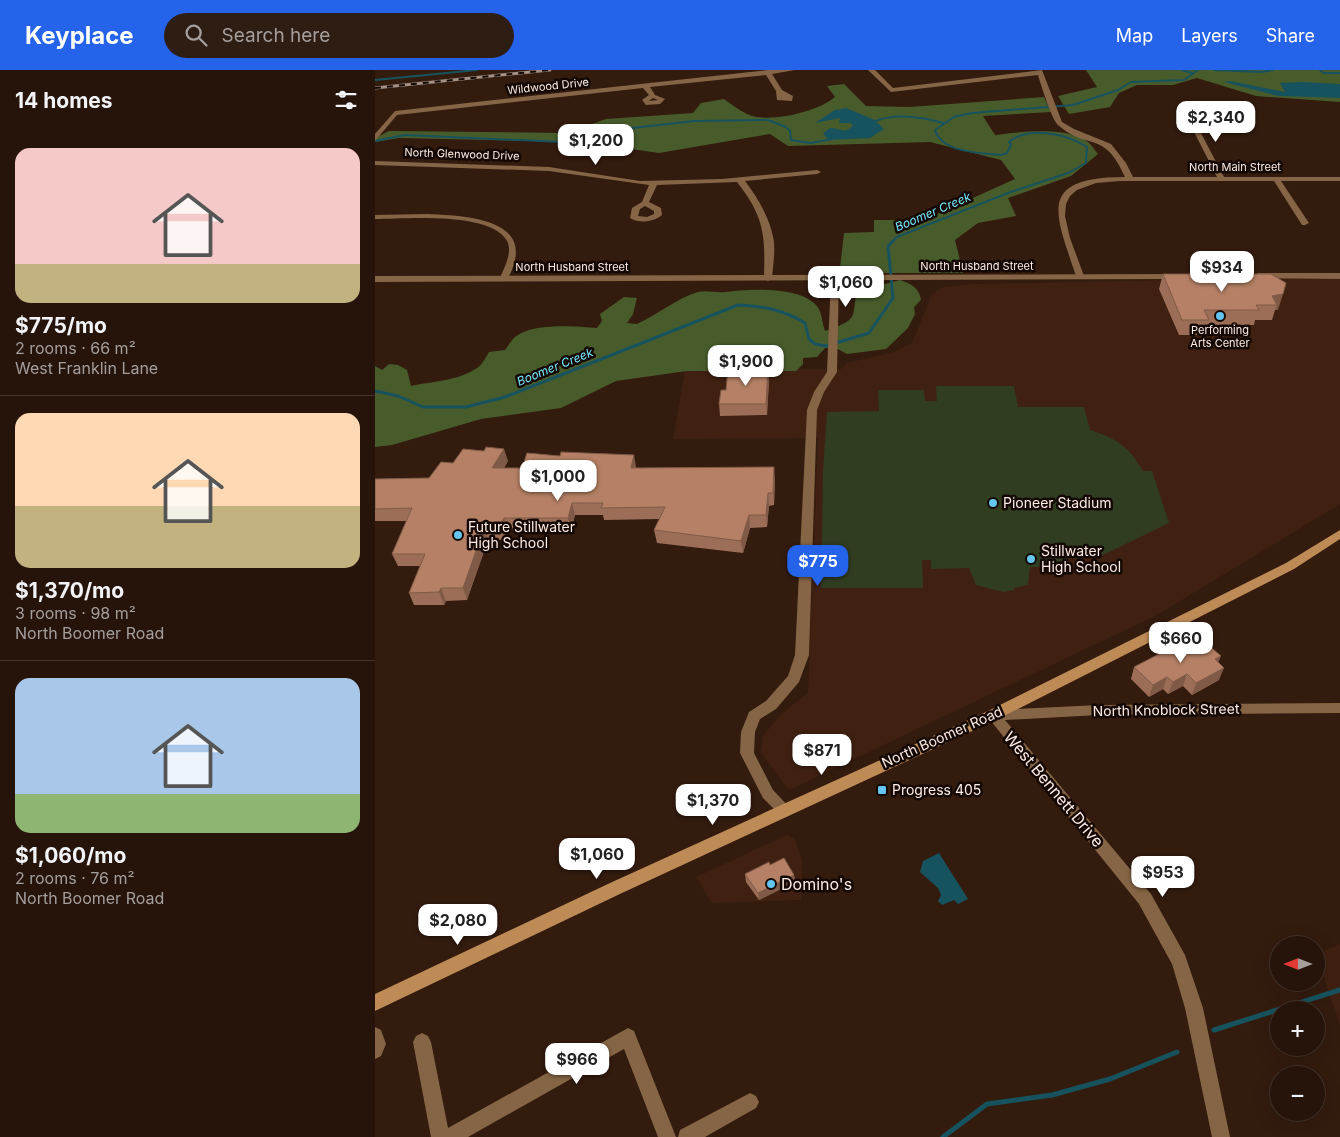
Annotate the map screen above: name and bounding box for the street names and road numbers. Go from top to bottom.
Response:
street label: Wildwood Drive [506,75,590,97]
street label: North Glenwood Drive [404,145,520,163]
street label: North Main Street [1189,160,1281,174]
street label: North Husband Street [920,259,1034,273]
street label: North Husband Street [515,260,629,274]
street label: North Knoblock Street [1092,700,1240,719]
street label: North Boomer Road [879,702,1005,771]
street label: West Bennett Drive [1000,727,1108,851]

